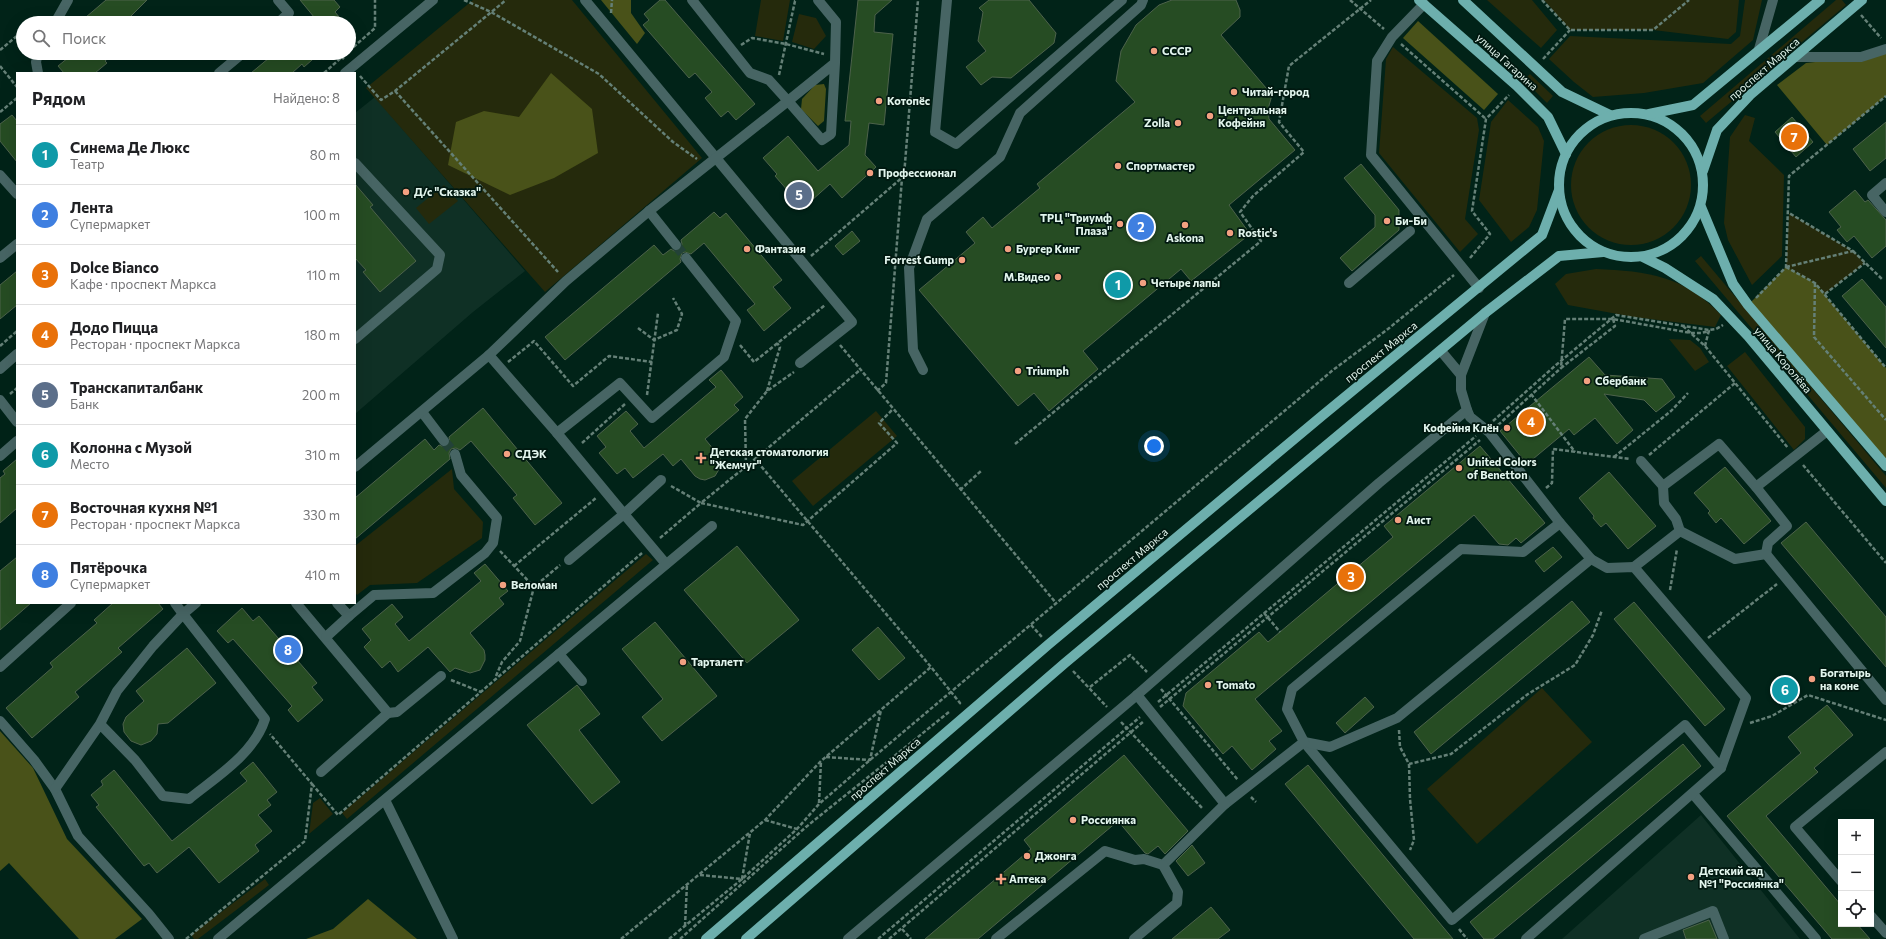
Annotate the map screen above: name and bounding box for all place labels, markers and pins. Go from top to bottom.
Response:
place label: СССР [1162,44,1192,57]
marker: СССР [1149,46,1159,56]
place label: Читай-город [1242,85,1310,98]
marker: Читай-город [1229,87,1239,97]
place label: Котопёс [887,94,930,107]
marker: Котопёс [874,96,884,106]
place label: Центральная Кофейня [1218,103,1287,129]
marker: Центральная Кофейня [1205,111,1215,121]
place label: Zolla [1144,116,1170,129]
marker: Zolla [1173,118,1183,128]
pin: 7 [1781,122,1807,152]
place label: Спортмастер [1126,159,1195,172]
marker: Спортмастер [1113,161,1123,171]
place label: Профессионал [878,166,956,179]
marker: Профессионал [865,168,875,178]
pin: 5 [786,180,812,210]
place label: Д/с "Сказка" [414,185,481,198]
marker: Д/с "Сказка" [401,187,411,197]
place label: ТРЦ "Триумф Плаза" [1040,211,1112,237]
pin: 2 [1128,212,1154,242]
place label: Би-Би [1395,214,1427,227]
marker: Би-Би [1382,216,1392,226]
marker: ТРЦ "Триумф Плаза" [1115,219,1125,229]
marker: Askona [1180,220,1190,230]
place label: Rostic's [1238,226,1277,239]
marker: Rostic's [1225,228,1235,238]
place label: Askona [1166,231,1204,244]
place label: Фантазия [755,242,806,255]
place label: Бургер Кинг [1016,242,1080,255]
marker: Фантазия [742,244,752,254]
marker: Бургер Кинг [1003,244,1013,254]
place label: Forrest Gump [884,253,954,266]
marker: Forrest Gump [957,255,967,265]
place label: М.Видео [1004,270,1050,283]
pin: 1 [1105,270,1131,300]
marker: М.Видео [1053,272,1063,282]
place label: Четыре лапы [1151,276,1220,289]
marker: Четыре лапы [1138,278,1148,288]
place label: Triumph [1026,364,1069,377]
marker: Triumph [1013,366,1023,376]
place label: Сбербанк [1595,374,1647,387]
marker: Сбербанк [1582,376,1592,386]
pin: 4 [1518,407,1544,437]
place label: Кофейня Клён [1423,421,1499,434]
marker: Кофейня Клён [1502,423,1512,433]
place label: Детская стоматология "Жемчуг" [710,445,829,471]
place label: СДЭК [515,447,547,460]
marker: СДЭК [502,449,512,459]
marker: Детская стоматология "Жемчуг" [695,452,707,464]
place label: United Colors of Benetton [1467,455,1537,481]
marker: United Colors of Benetton [1454,463,1464,473]
place label: Аист [1406,513,1432,526]
marker: Аист [1393,515,1403,525]
pin: 3 [1338,562,1364,592]
place label: Веломан [511,578,557,591]
marker: Веломан [498,580,508,590]
pin: 8 [275,635,301,665]
place label: Тарталетт [691,655,744,668]
marker: Тарталетт [678,657,688,667]
place label: Богатырь на коне [1820,666,1871,692]
marker: Богатырь на коне [1807,674,1817,684]
pin: 6 [1772,675,1798,705]
place label: Tomato [1216,678,1256,691]
marker: Tomato [1203,680,1213,690]
place label: Россиянка [1081,813,1136,826]
marker: Россиянка [1068,815,1078,825]
place label: Джонга [1035,849,1077,862]
marker: Джонга [1022,851,1032,861]
place label: Детский сад №1 "Россиянка" [1699,864,1784,890]
place label: Аптека [1009,872,1047,885]
marker: Детский сад №1 "Россиянка" [1686,872,1696,882]
marker: Аптека [996,874,1006,884]

